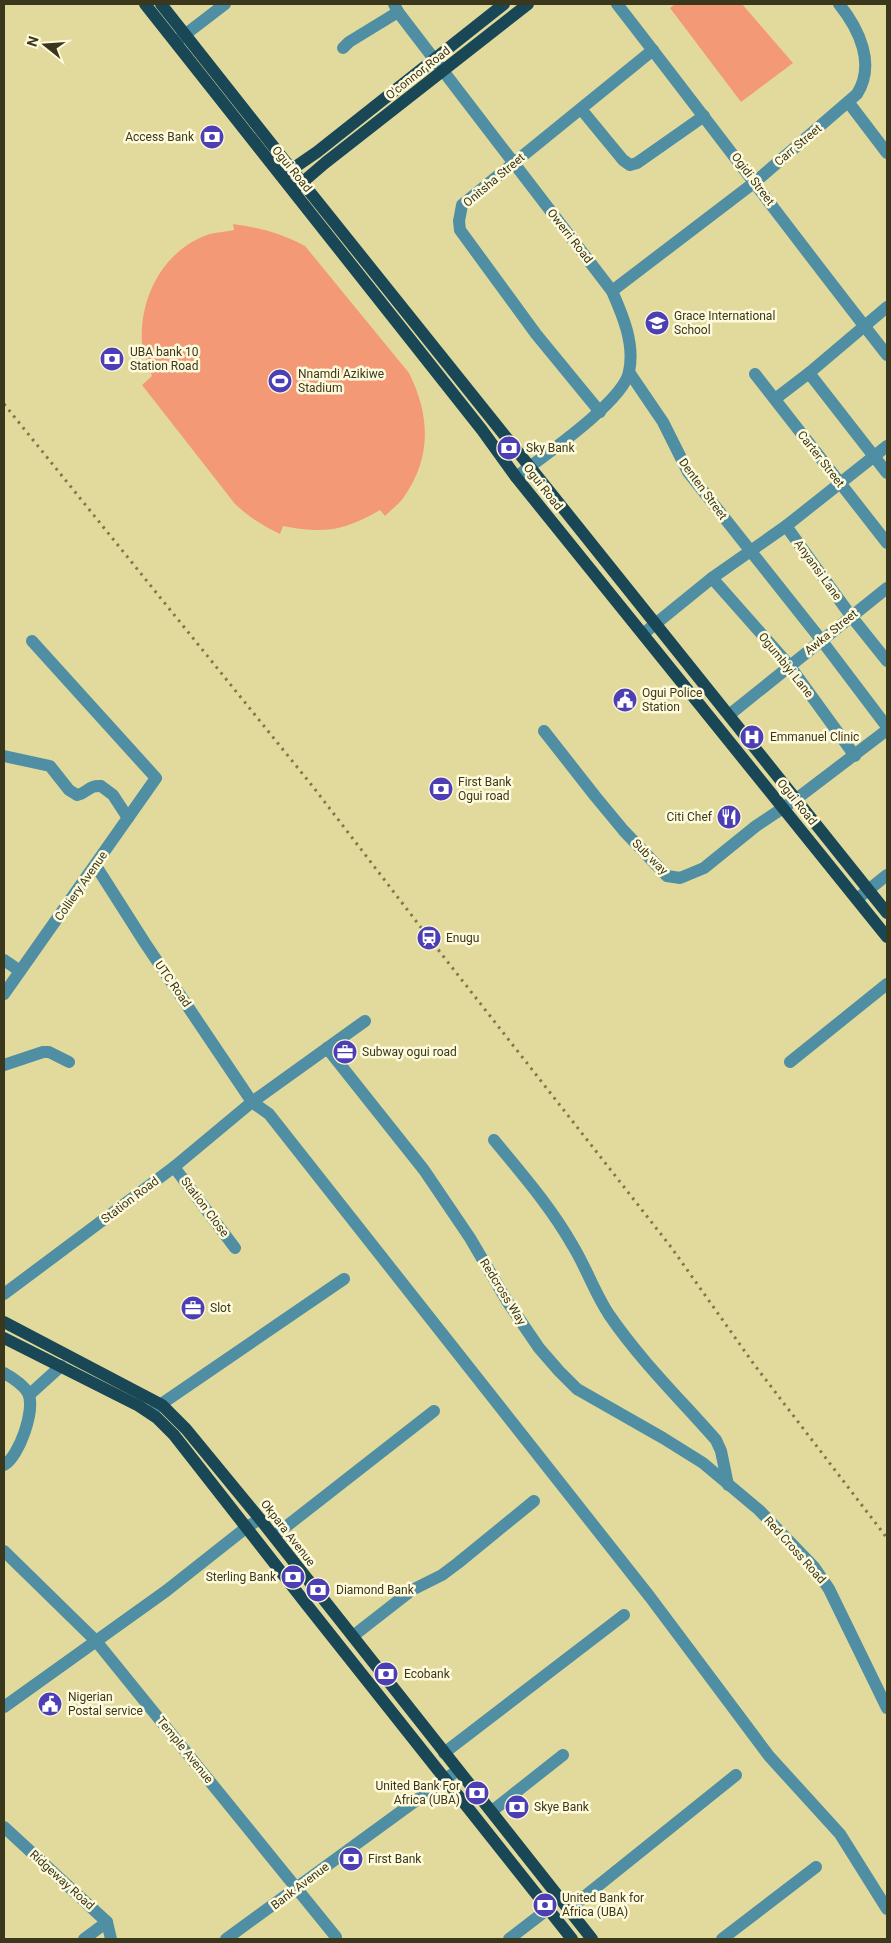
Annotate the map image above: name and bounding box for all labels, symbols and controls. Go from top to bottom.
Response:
north arrow [20,20,70,70]
text: N [23,34,42,48]
street label: O'connor Road [383,44,453,102]
street label: Carr Street [772,121,824,169]
bank icon: Access Bank [199,124,225,150]
place label: Access Bank [125,130,195,144]
street label: Ogui Road [269,143,315,195]
street label: Onitsha Street [461,150,528,210]
street label: Ogidi Street [729,150,777,208]
street label: Owerri Road [544,206,596,266]
place label: Grace International School [674,309,775,337]
school or university icon: Grace International School [644,310,670,336]
place label: UBA bank 10 Station Road [130,345,199,373]
bank icon: UBA bank 10 Station Road [99,346,125,372]
place label: Nnamdi Azikiwe Stadium [298,367,384,395]
sports icon: Nnamdi Azikiwe Stadium [267,368,293,394]
street label: Carter Street [795,428,847,490]
bank icon: Sky Bank [496,435,522,461]
place label: Sky Bank [526,441,575,455]
street label: Denten Street [676,456,730,522]
street label: Ogui Road [521,461,565,513]
street label: Anyansi Lane [791,537,845,603]
street label: Awka Street [802,606,860,658]
street label: Ogumbiyi Lane [756,630,816,700]
place label: Ogui Police Station [642,686,702,714]
public building icon: Ogui Police Station [612,687,638,713]
hospital icon: Emmanuel Clinic [739,724,765,750]
place label: Emmanuel Clinic [770,730,859,744]
place label: First Bank Ogui road [458,775,512,803]
bank icon: First Bank Ogui road [428,776,454,802]
street label: Ogui Road [774,776,820,828]
restaurant icon: Citi Chef [716,804,742,830]
place label: Citi Chef [666,810,713,824]
street label: Sub way [629,836,671,878]
street label: Colliery Avenue [52,848,110,924]
station icon: Enugu [416,925,442,951]
place label: Enugu [446,931,479,945]
street label: UTC Road [152,958,194,1010]
office icon: Subway ogui road [332,1039,358,1065]
place label: Subway ogui road [362,1045,457,1059]
street label: Station Road [98,1174,162,1226]
street label: Station Close [178,1174,232,1240]
street label: Redcross Way [477,1256,529,1328]
office icon: Slot [180,1295,206,1321]
place label: Slot [210,1301,231,1315]
street label: Okpara Avenue [258,1497,318,1569]
street label: Red Cross Road [761,1514,829,1586]
bank icon: Sterling Bank [280,1564,306,1590]
place label: Sterling Bank [206,1570,277,1584]
bank icon: Diamond Bank [305,1577,331,1603]
place label: Diamond Bank [336,1583,415,1597]
bank icon: Ecobank [373,1661,399,1687]
place label: Ecobank [404,1667,451,1681]
place label: Nigerian Postal service [68,1690,143,1718]
public building icon: Nigerian Postal service [37,1691,63,1717]
street label: Temple Avenue [154,1714,216,1786]
place label: United Bank For Africa (UBA) [376,1779,460,1807]
bank icon: United Bank For Africa (UBA) [464,1780,490,1806]
bank icon: Skye Bank [504,1794,530,1820]
place label: Skye Bank [534,1800,590,1814]
bank icon: First Bank [338,1846,364,1872]
street label: Ridgeway Road [27,1847,97,1913]
place label: First Bank [368,1852,422,1866]
street label: Bank Avenue [268,1860,332,1912]
place label: United Bank for Africa (UBA) [562,1891,644,1919]
bank icon: United Bank for Africa (UBA) [532,1892,558,1918]

